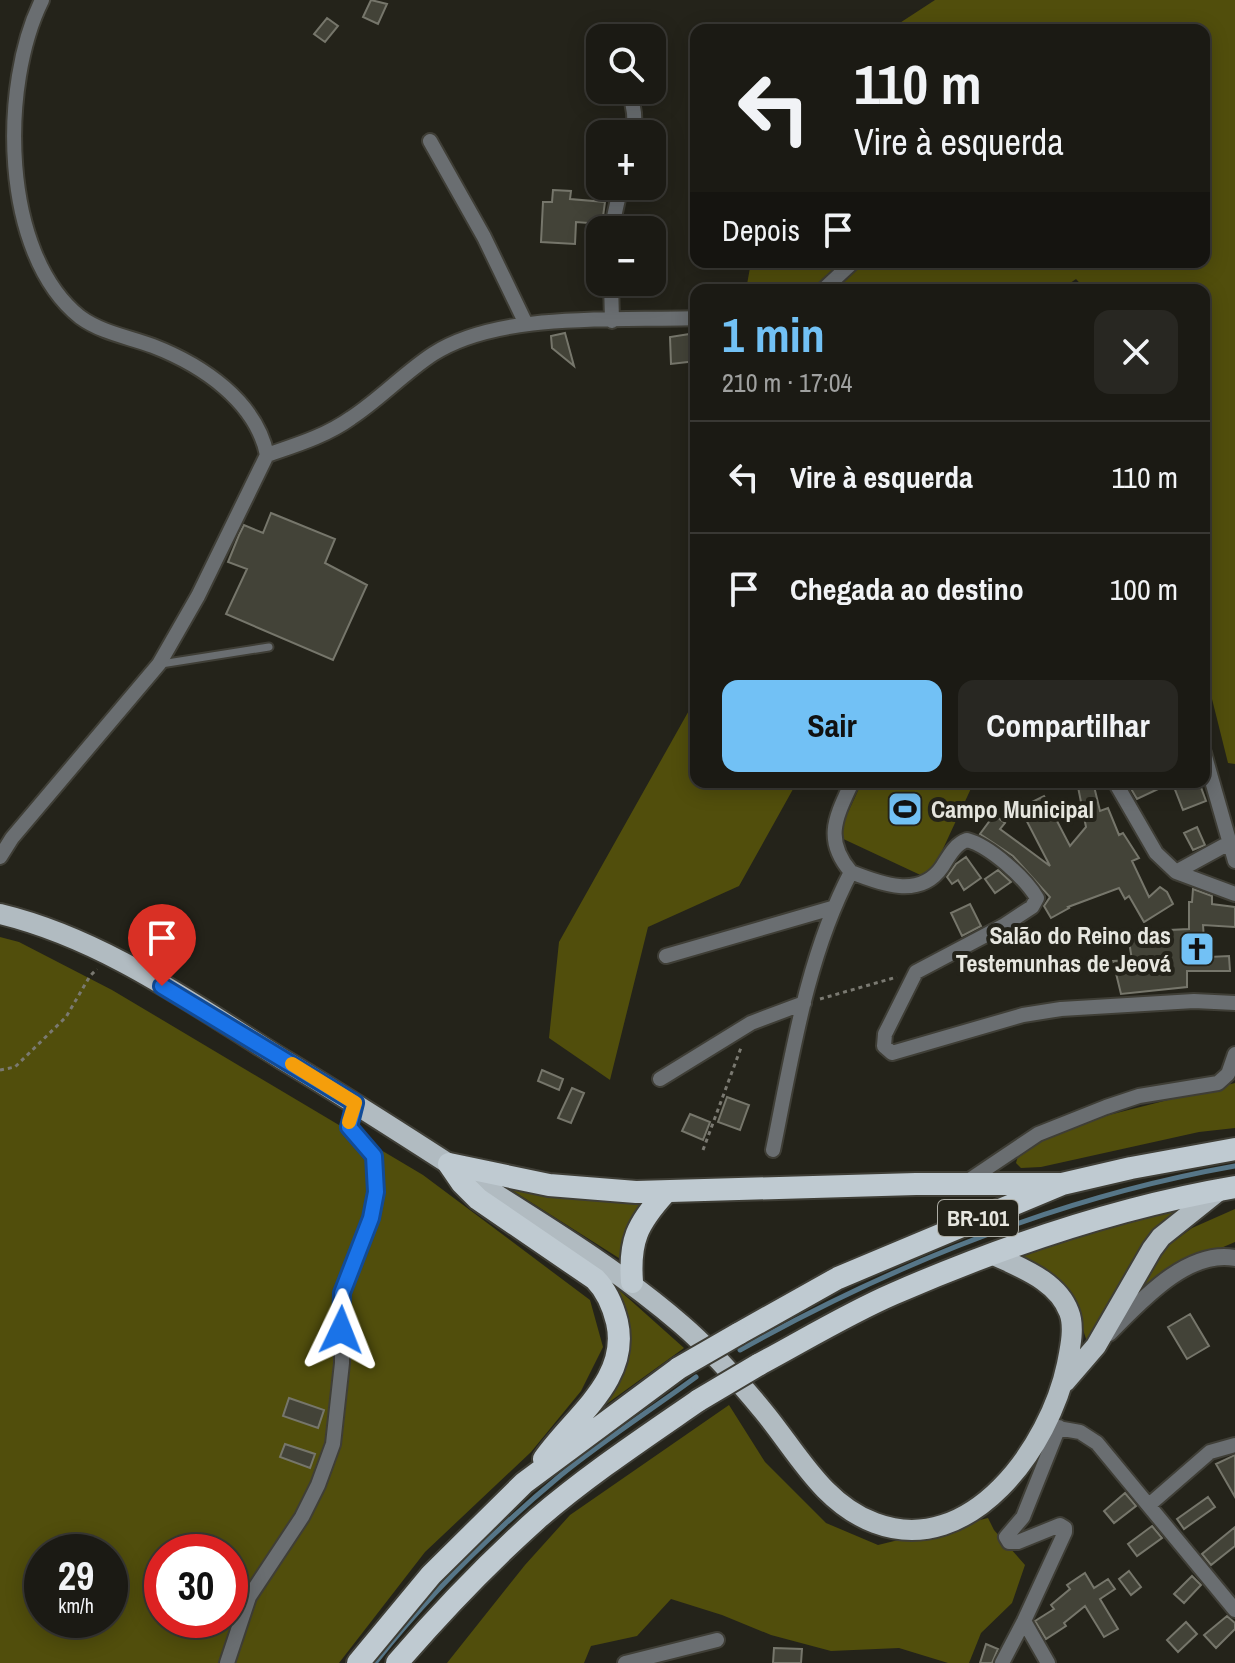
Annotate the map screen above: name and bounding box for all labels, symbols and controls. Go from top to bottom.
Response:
map controls [586,24,666,296]
button: search [586,24,666,104]
text: 110 m [854,46,982,121]
icon: left [722,56,826,160]
text: Vire à esquerda [854,118,1064,166]
button: + [586,120,666,200]
icon: arrive [816,208,860,252]
text: Depois [722,210,800,250]
button: − [586,216,666,296]
text: 1 min [722,302,825,367]
button: close [1094,310,1178,394]
text: 210 m · 17:04 [722,365,852,400]
icon: left [722,455,766,499]
text: Vire à esquerda [790,457,973,497]
text: 110 m [1111,457,1178,497]
icon: arrive [722,567,766,611]
text: Chegada ao destino [790,569,1024,609]
text: 100 m [1110,569,1178,609]
button: Sair [722,680,942,772]
button: Compartilhar [958,680,1178,772]
sports icon: Campo Municipal [886,790,924,828]
place label: Campo Municipal [931,793,1094,825]
pin [128,904,196,986]
icon: arrive [140,916,184,960]
place label: Salão do Reino das Testemunhas de Jeová [956,919,1171,979]
church icon: Salão do Reino das Testemunhas de Jeová [1178,930,1216,968]
road number: BR-101 [938,1200,1018,1236]
position arrow [299,1288,383,1372]
speed limit sign: 30 [144,1534,248,1638]
text: 29 [58,1549,94,1602]
text: km/h [58,1592,94,1619]

